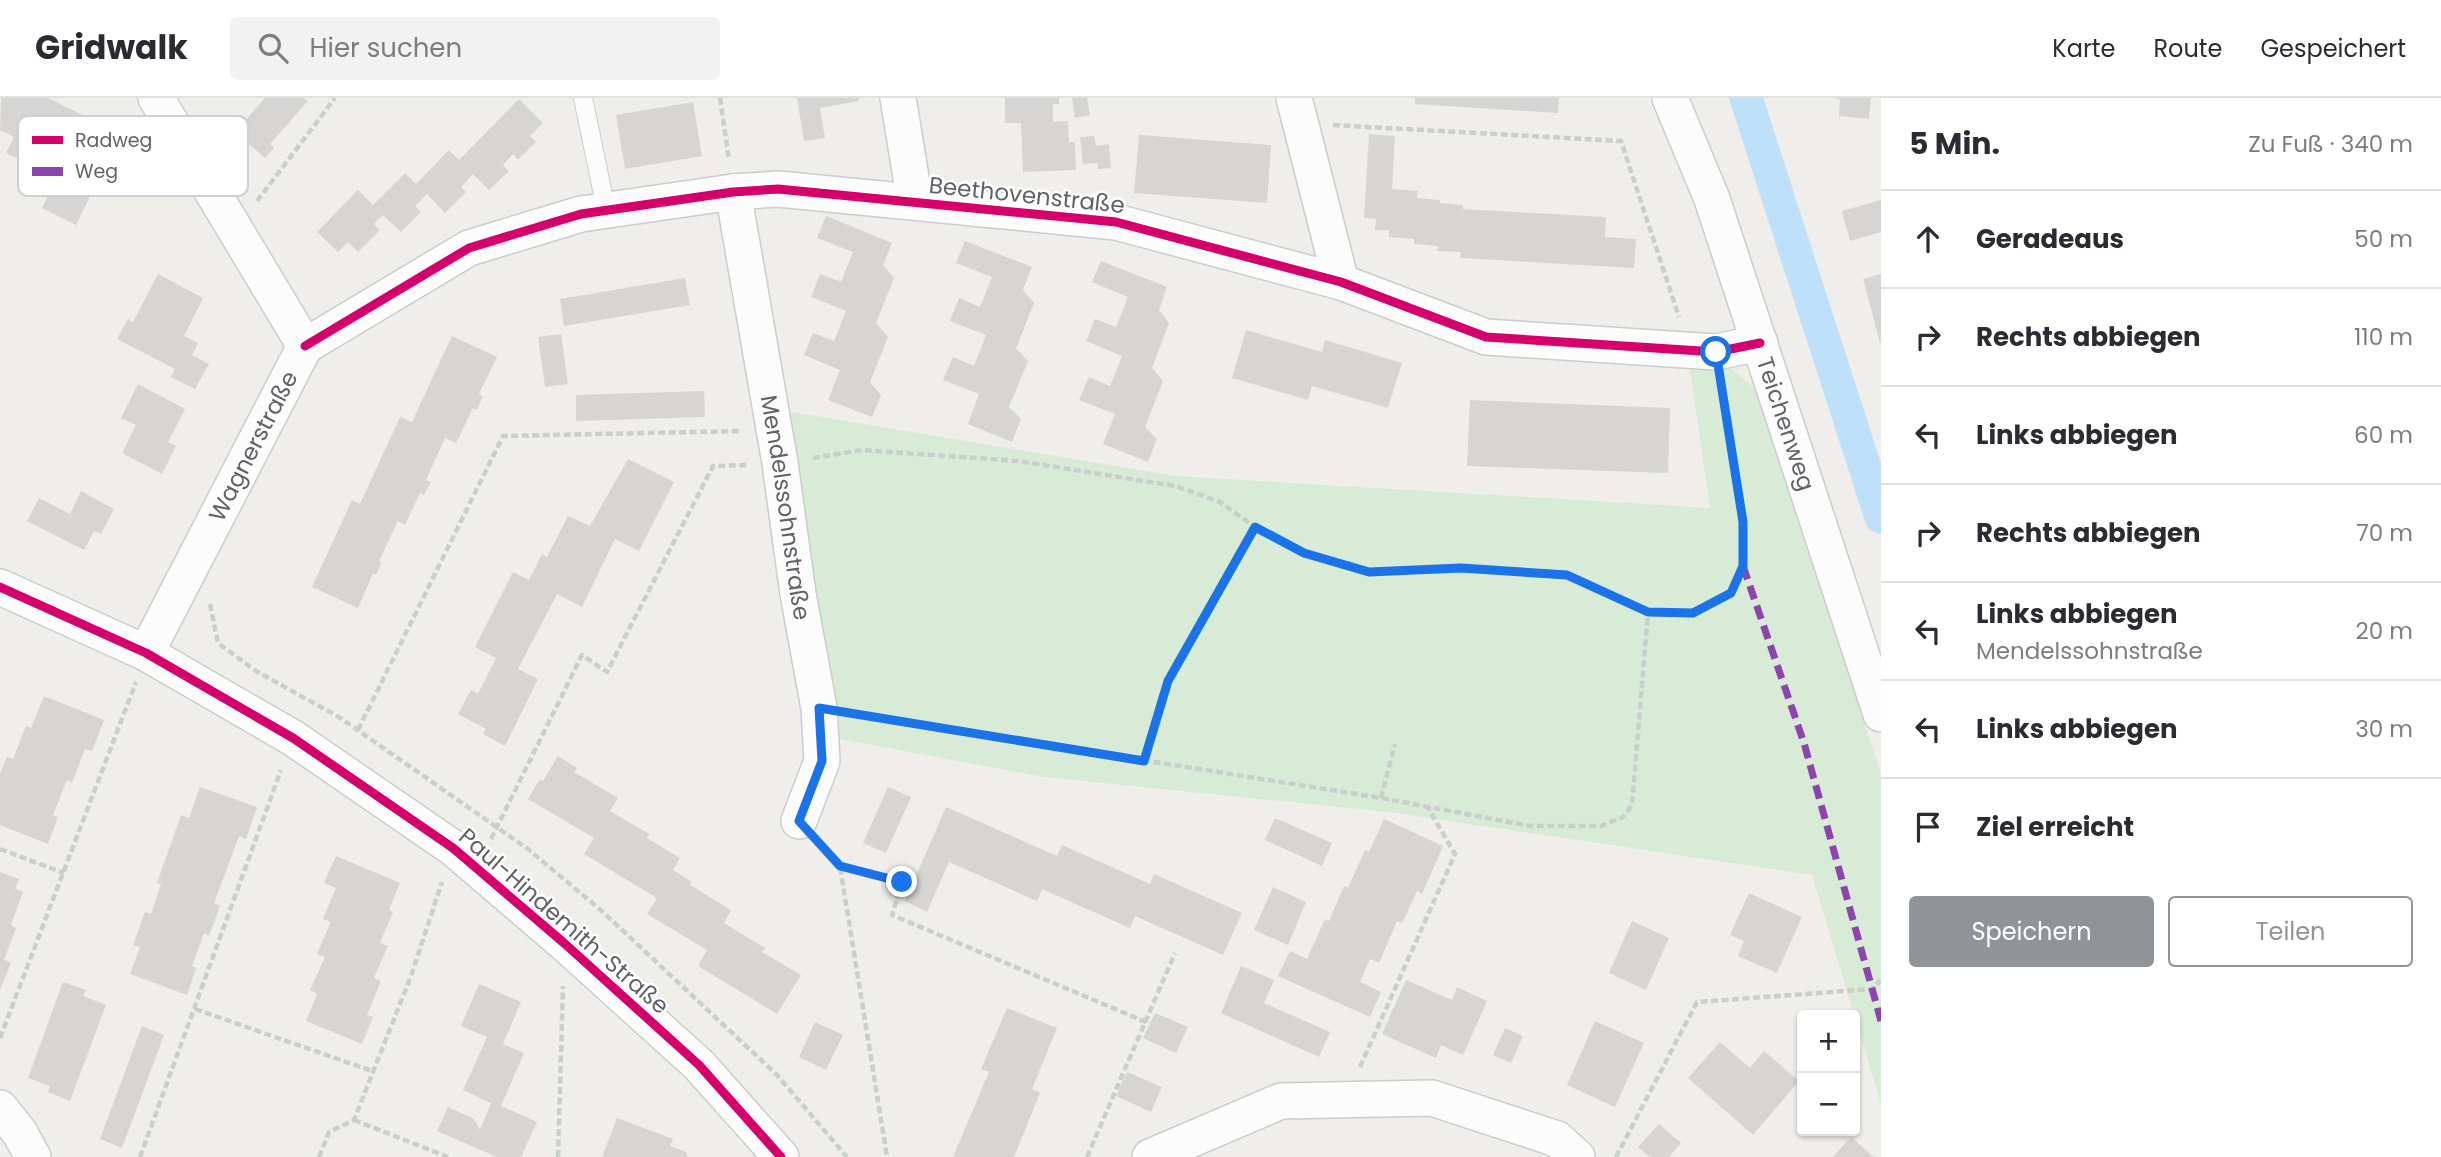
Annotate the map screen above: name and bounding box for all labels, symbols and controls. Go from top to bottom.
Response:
search box [230,17,720,80]
text: Gridwalk [35,24,188,71]
icon: search [254,29,292,67]
text: Hier suchen [310,30,462,66]
text: Karte [2052,32,2115,65]
text: Route [2153,32,2222,65]
text: Gespeichert [2260,32,2406,65]
legend [18,116,248,196]
text: 5 Min. [1909,122,2000,165]
text: Radweg [75,127,152,154]
text: Zu Fuß · 340 m [2248,128,2413,160]
text: Weg [75,158,118,185]
street label: Beethovenstraße [927,169,1127,221]
icon: ahead [1909,220,1947,258]
text: Geradeaus [1976,221,2124,257]
text: 50 m [2354,223,2413,255]
icon: right [1909,318,1947,356]
text: Rechts abbiegen [1976,319,2201,355]
text: 110 m [2354,321,2413,353]
route start [1700,336,1731,367]
street label: Teichenweg [1749,353,1823,495]
street label: Wagnerstraße [201,365,305,527]
street label: Mendelssohnstraße [753,393,818,623]
icon: left [1909,416,1947,454]
text: Links abbiegen [1976,417,2178,453]
text: 60 m [2354,419,2413,451]
icon: right [1909,514,1947,552]
text: Rechts abbiegen [1976,515,2201,551]
text: 70 m [2356,517,2413,549]
text: Links abbiegen [1976,596,2178,632]
icon: left [1909,612,1947,650]
text: 20 m [2355,615,2413,647]
text: Mendelssohnstraße [1976,635,2203,667]
icon: left [1909,710,1947,748]
text: Links abbiegen [1976,711,2178,747]
text: 30 m [2355,713,2413,745]
icon: arrive [1909,808,1947,846]
text: Ziel erreicht [1976,809,2134,845]
street label: Paul-Hindemith-Straße [452,821,676,1021]
route end [886,866,917,897]
button: Speichern [1909,896,2154,967]
button: Teilen [2168,896,2413,967]
map controls [1797,1010,1860,1136]
button: + [1797,1010,1860,1073]
button: − [1797,1073,1860,1136]

